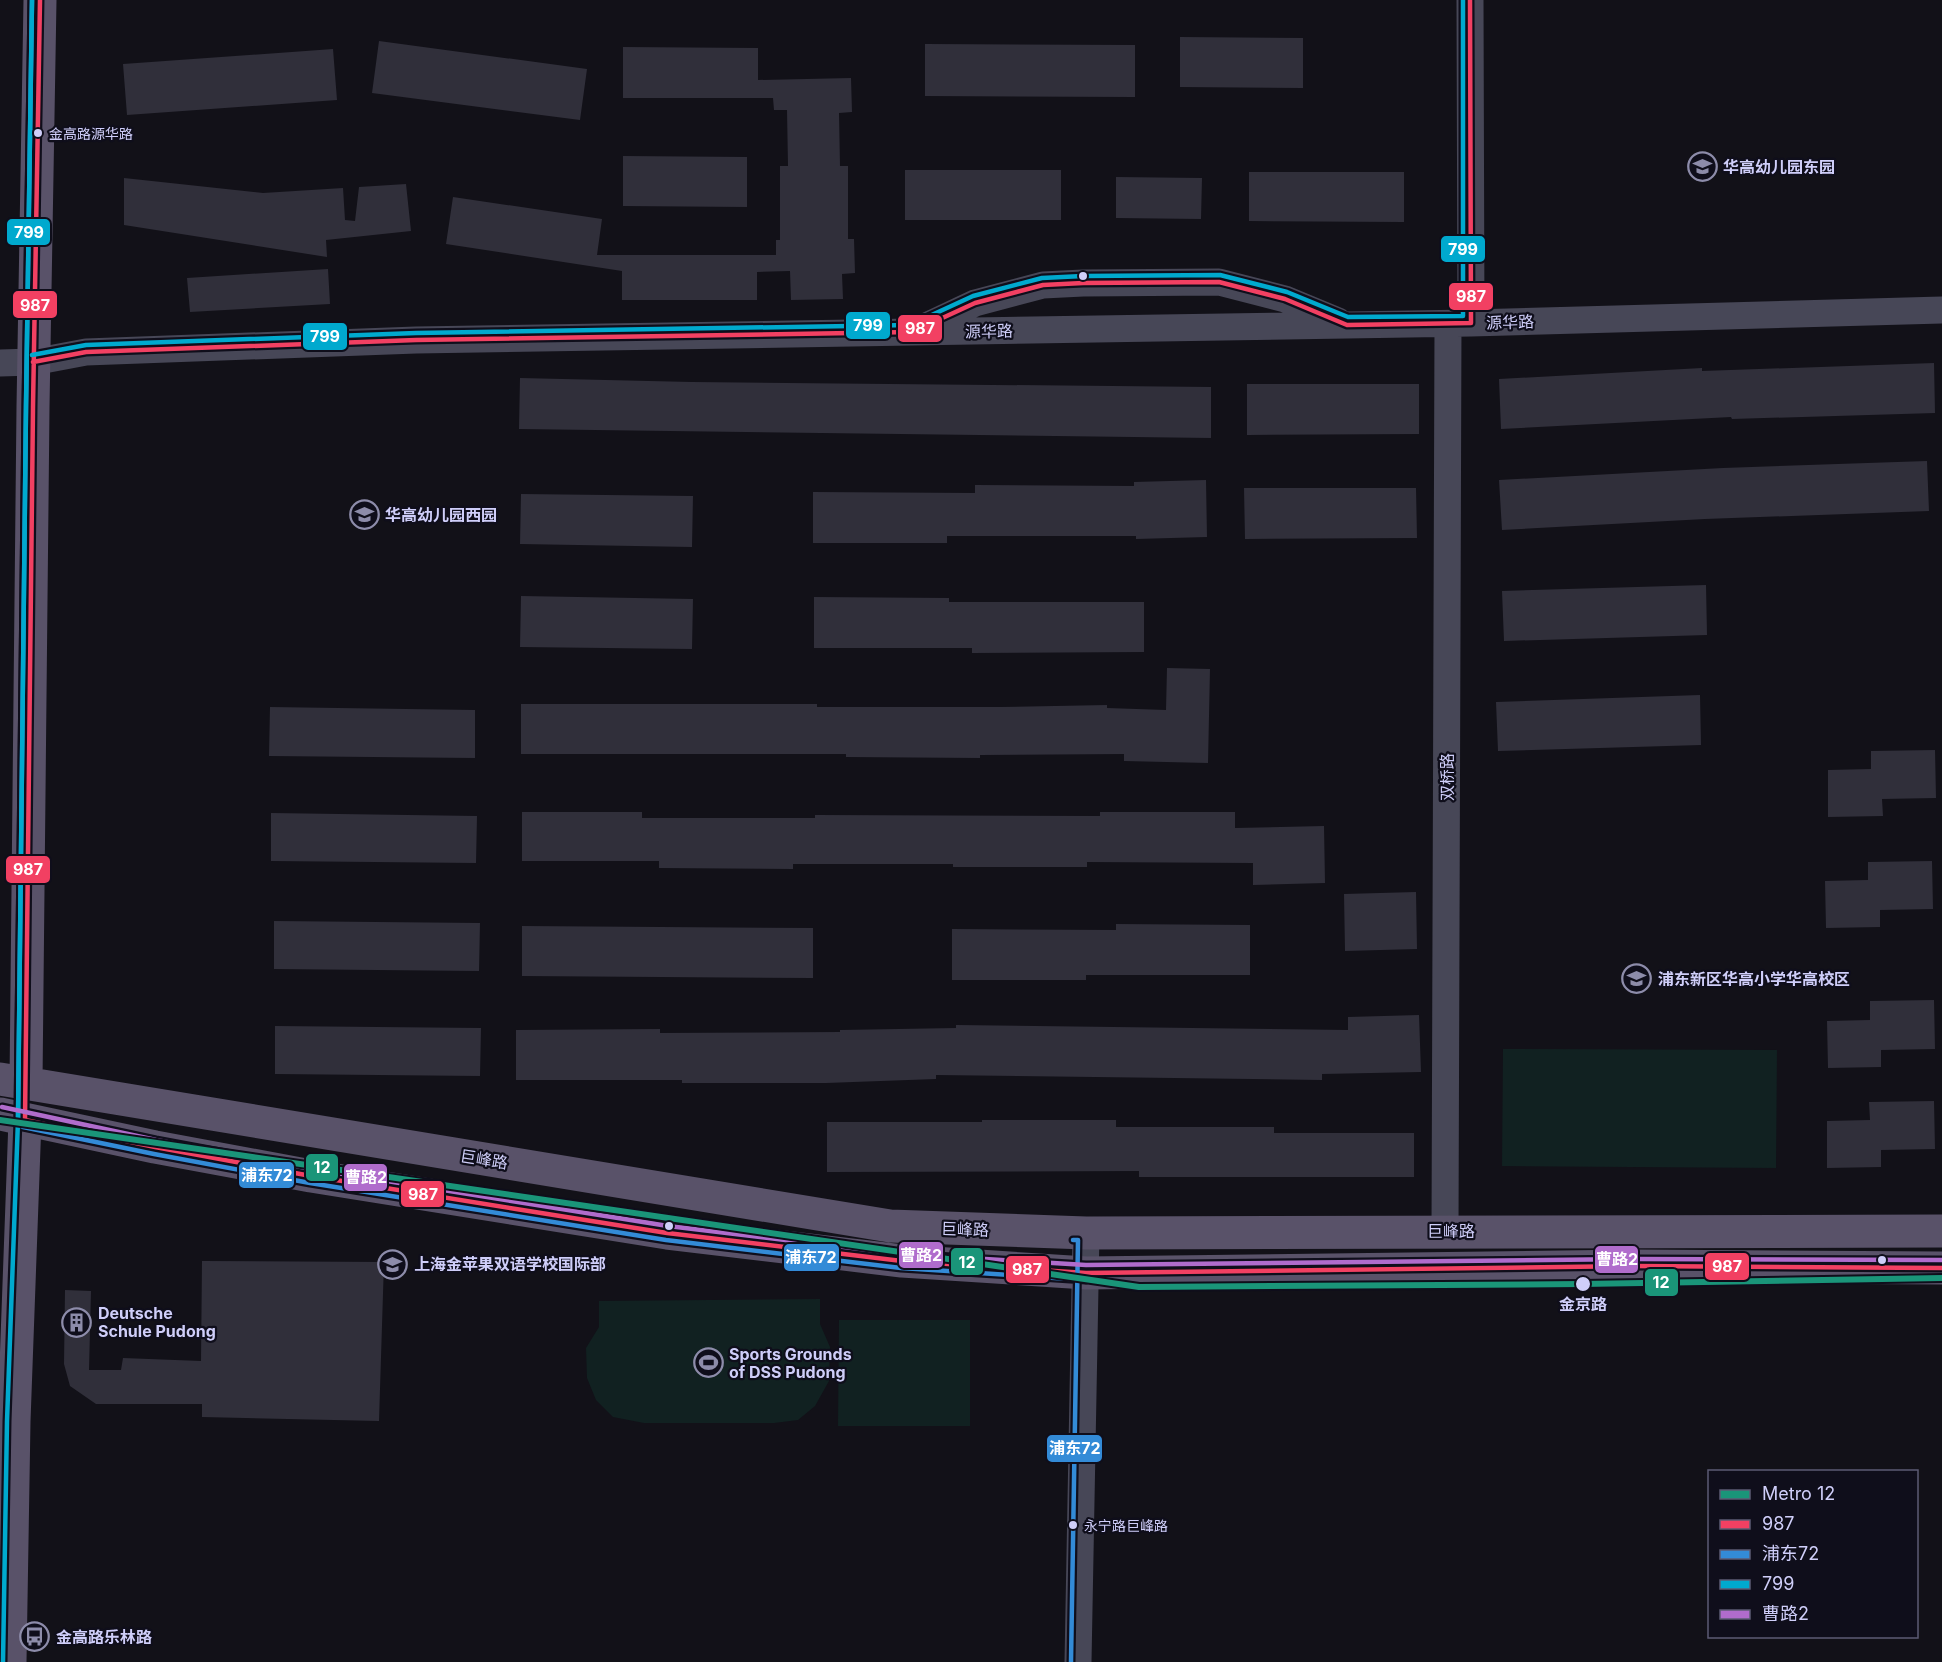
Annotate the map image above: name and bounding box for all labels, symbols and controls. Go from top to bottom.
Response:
place label: 金高路源华路 [49,125,133,142]
marker: 金高路源华路 [32,127,44,139]
school or university icon: 华高幼儿园东园 [1686,151,1718,183]
place label: 华高幼儿园东园 [1723,157,1835,177]
line badge: 799 [6,218,51,246]
text: 799 [14,222,44,242]
line badge: 799 [1440,235,1486,263]
text: 799 [1448,239,1478,259]
unlabelled marker [1077,270,1089,282]
line badge: 987 [1448,282,1494,311]
text: 987 [1456,286,1486,306]
line badge: 987 [12,290,58,319]
text: 987 [20,295,50,315]
line badge: 799 [845,311,891,340]
street label: 源华路 [1486,311,1534,333]
line badge: 987 [897,314,943,343]
text: 799 [853,315,883,335]
text: 987 [905,318,935,338]
street label: 源华路 [965,321,1013,341]
line badge: 799 [302,322,348,351]
text: 799 [310,326,340,346]
school or university icon: 华高幼儿园西园 [348,499,380,531]
place label: 华高幼儿园西园 [385,505,497,525]
street label: 双桥路 [1437,753,1457,801]
line badge: 987 [5,855,51,884]
text: 987 [13,859,43,879]
school or university icon: 浦东新区华高小学华高校区 [1621,963,1653,995]
place label: 浦东新区华高小学华高校区 [1658,969,1850,989]
street label: 巨峰路 [459,1145,509,1173]
line badge: 12 [305,1153,339,1182]
text: 12 [314,1157,330,1177]
line badge: 浦东72 [238,1161,295,1189]
line badge: 曹路2 [343,1163,388,1192]
text: 浦东72 [241,1165,293,1185]
text: 曹路2 [345,1167,387,1187]
line badge: 987 [400,1180,445,1208]
text: 987 [408,1184,438,1204]
street label: 巨峰路 [941,1218,989,1240]
unlabelled marker [663,1220,675,1232]
street label: 巨峰路 [1427,1221,1475,1241]
line badge: 曹路2 [898,1241,944,1269]
line badge: 浦东72 [783,1243,840,1272]
text: 曹路2 [900,1245,942,1265]
line badge: 曹路2 [1594,1245,1639,1274]
text: 浦东72 [785,1247,837,1267]
line badge: 12 [950,1247,984,1276]
school or university icon: 上海金苹果双语学校国际部 [377,1248,409,1280]
text: 曹路2 [1596,1249,1638,1269]
text: 12 [959,1252,975,1272]
line badge: 987 [1704,1252,1750,1281]
place label: 上海金苹果双语学校国际部 [414,1254,606,1274]
unlabelled marker [1876,1254,1888,1266]
line badge: 987 [1005,1255,1050,1284]
text: 987 [1712,1256,1742,1276]
text: 987 [1012,1259,1042,1279]
line badge: 12 [1644,1268,1679,1297]
text: 12 [1653,1272,1669,1292]
marker: 金京路 [1574,1275,1592,1293]
place label: 金京路 [1559,1294,1607,1314]
place label: Deutsche Schule Pudong [98,1303,216,1341]
building icon: Deutsche Schule Pudong [61,1306,93,1338]
place label: Sports Grounds of DSS Pudong [729,1344,852,1382]
sports icon: Sports Grounds of DSS Pudong [692,1347,724,1379]
line badge: 浦东72 [1046,1434,1103,1463]
text: 浦东72 [1049,1438,1101,1458]
legend [1708,1470,1918,1638]
text: Metro 12 [1762,1483,1835,1504]
text: 987 [1762,1513,1794,1534]
place label: 永宁路巨峰路 [1084,1517,1168,1534]
marker: 永宁路巨峰路 [1067,1519,1079,1531]
text: 浦东72 [1762,1543,1819,1564]
text: 799 [1762,1573,1794,1594]
text: 曹路2 [1762,1603,1809,1624]
bus stop icon: 金高路乐林路 [19,1621,51,1653]
place label: 金高路乐林路 [56,1627,152,1647]

